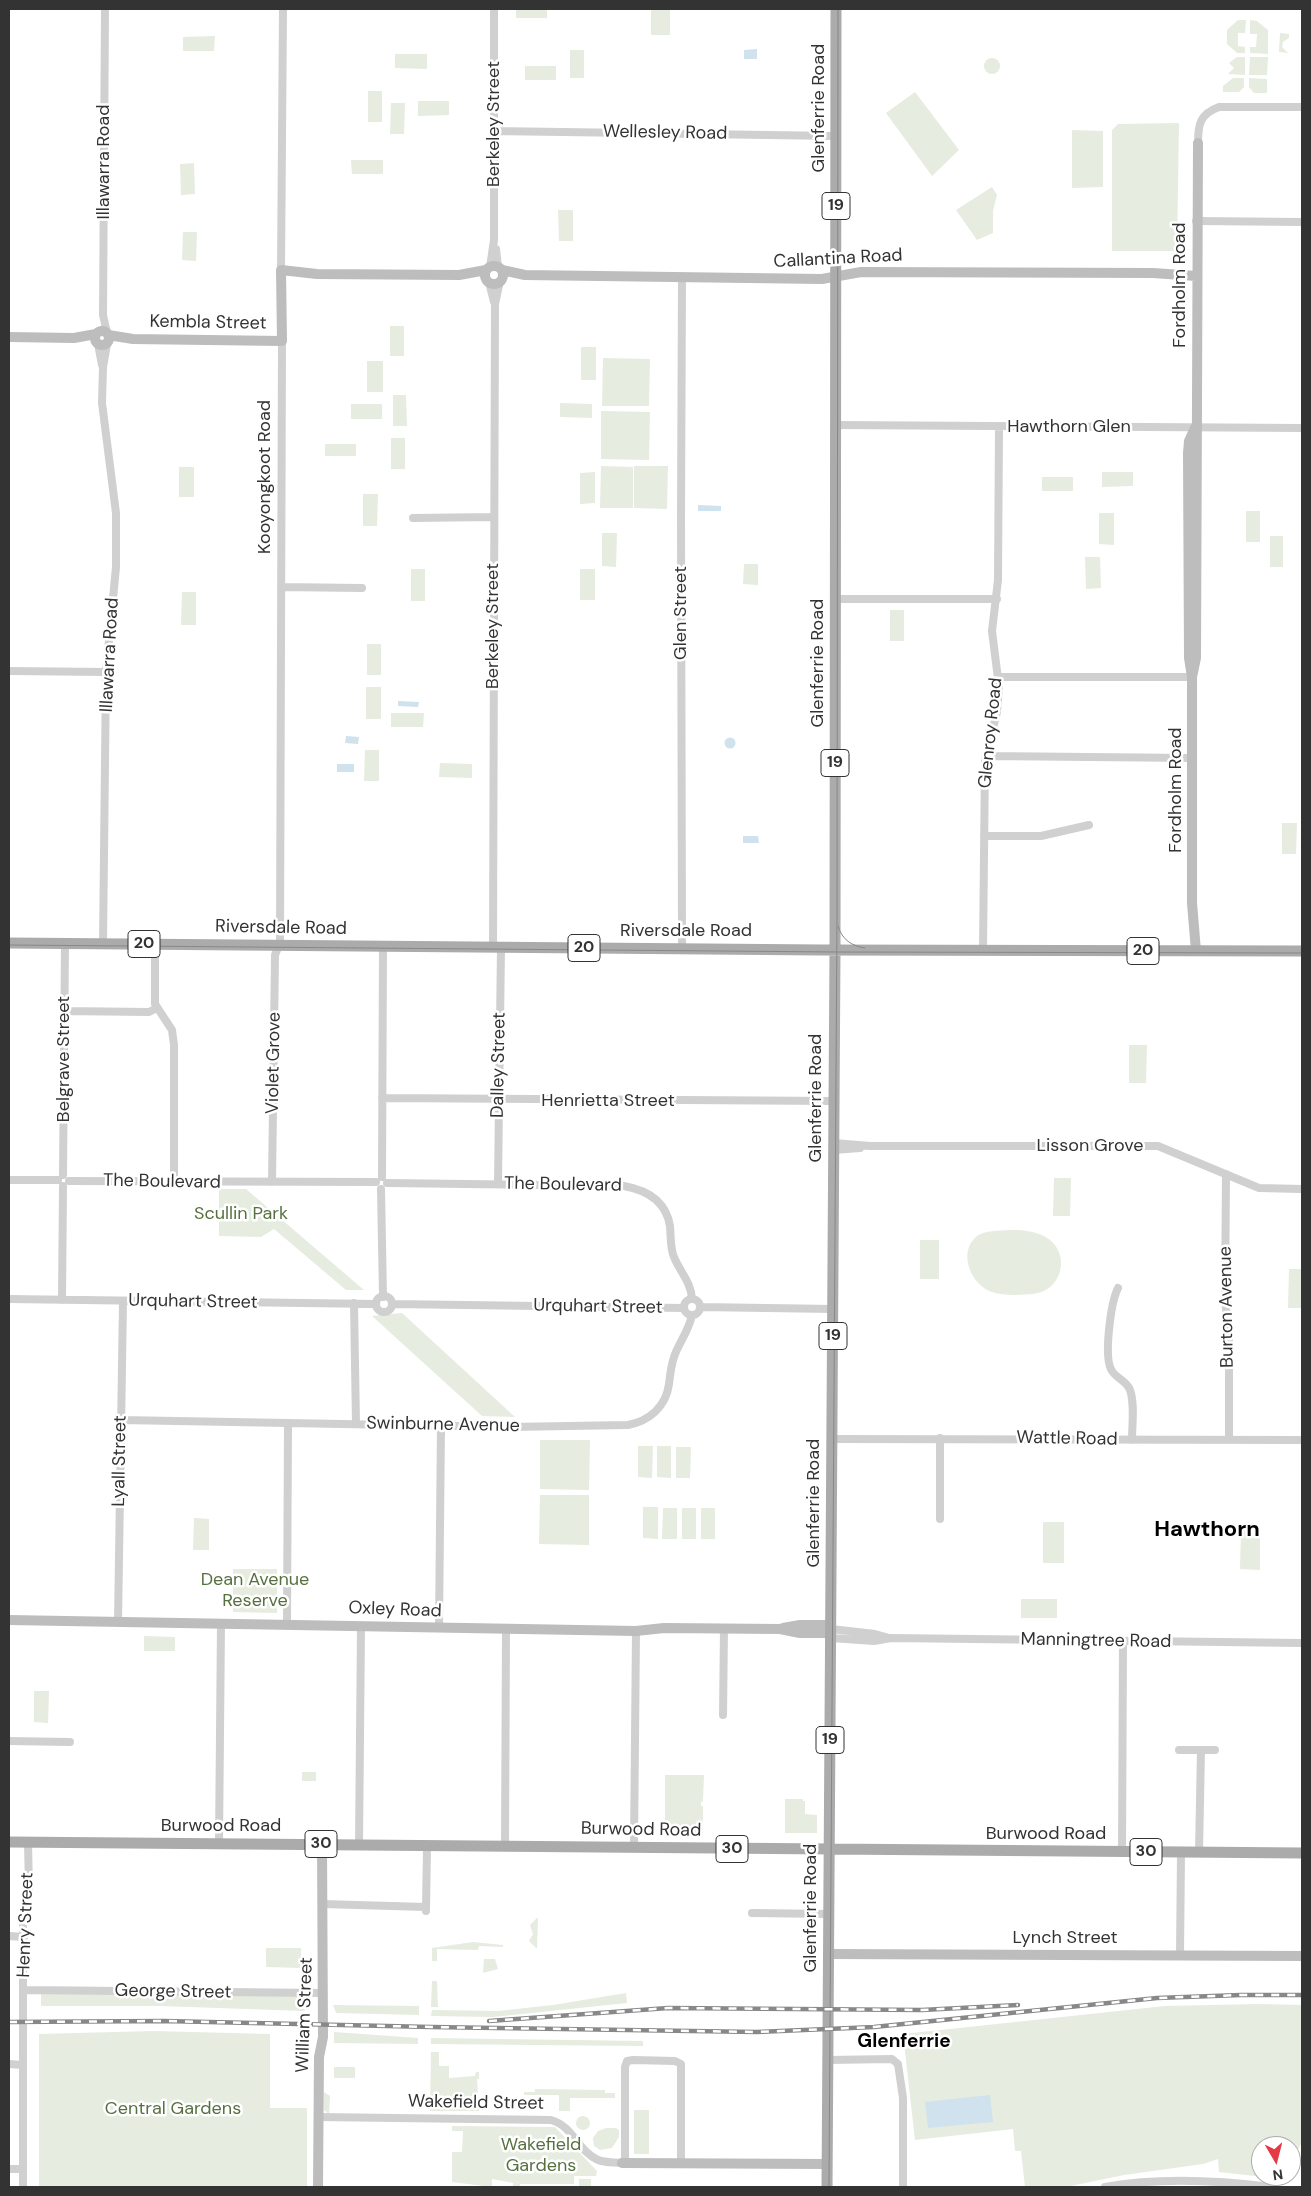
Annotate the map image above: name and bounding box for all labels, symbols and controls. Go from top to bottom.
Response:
street label: Glenferrie Road [808,44,830,172]
street label: Berkeley Street [483,61,505,187]
street label: Illawarra Road [93,105,115,219]
street label: Wellesley Road [603,121,727,145]
road number: 19 [822,192,850,220]
street label: Fordholm Road [1169,222,1191,348]
street label: Callantina Road [773,245,903,273]
street label: Kembla Street [149,311,267,335]
street label: Kooyongkoot Road [254,400,276,554]
street label: Hawthorn Glen [1007,416,1131,438]
street label: Berkeley Street [482,563,504,689]
street label: Glen Street [670,566,692,660]
street label: Illawarra Road [96,597,124,713]
street label: Glenferrie Road [807,599,829,727]
street label: Glenroy Road [974,677,1008,789]
street label: Fordholm Road [1165,727,1187,853]
road number: 19 [821,750,849,776]
street label: Riversdale Road [215,916,347,940]
street label: Riversdale Road [620,920,752,942]
road number: 20 [128,931,160,958]
road number: 20 [568,934,600,961]
road number: 20 [1127,938,1159,964]
street label: Belgrave Street [53,996,75,1122]
street label: Violet Grove [262,1012,286,1114]
street label: Dalley Street [487,1012,511,1118]
street label: Glenferrie Road [805,1034,827,1162]
street label: Henrietta Street [541,1090,675,1112]
street label: Lisson Grove [1036,1135,1144,1157]
street label: The Boulevard [103,1170,221,1194]
street label: The Boulevard [504,1173,622,1197]
park label: Scullin Park [194,1203,288,1225]
street label: Burton Avenue [1215,1246,1239,1368]
street label: Urquhart Street [128,1290,258,1314]
street label: Urquhart Street [533,1295,663,1319]
road number: 19 [819,1322,847,1350]
street label: Swinburne Avenue [366,1413,520,1437]
street label: Lyall Street [108,1415,132,1507]
street label: Wattle Road [1016,1427,1118,1451]
street label: Glenferrie Road [803,1439,825,1567]
district label: Hawthorn [1154,1517,1260,1543]
park label: Dean Avenue Reserve [201,1569,309,1612]
street label: Oxley Road [348,1598,442,1622]
street label: Manningtree Road [1020,1629,1172,1653]
road number: 19 [816,1726,844,1754]
street label: Burwood Road [161,1815,281,1837]
street label: Burwood Road [581,1818,701,1842]
street label: Burwood Road [986,1823,1106,1845]
road number: 30 [305,1830,337,1858]
road number: 30 [716,1836,748,1862]
road number: 30 [1130,1838,1162,1865]
street label: Glenferrie Road [800,1844,822,1972]
street label: Henry Street [13,1872,39,1978]
street label: Lynch Street [1012,1927,1118,1949]
street label: William Street [292,1957,318,2073]
street label: George Street [114,1980,232,2004]
district label: Glenferrie [857,2031,951,2053]
street label: Wakefield Street [408,2091,544,2115]
park label: Central Gardens [105,2098,241,2120]
park label: Wakefield Gardens [501,2134,581,2176]
north arrow [1251,2136,1301,2186]
text: N [1272,2165,1284,2184]

